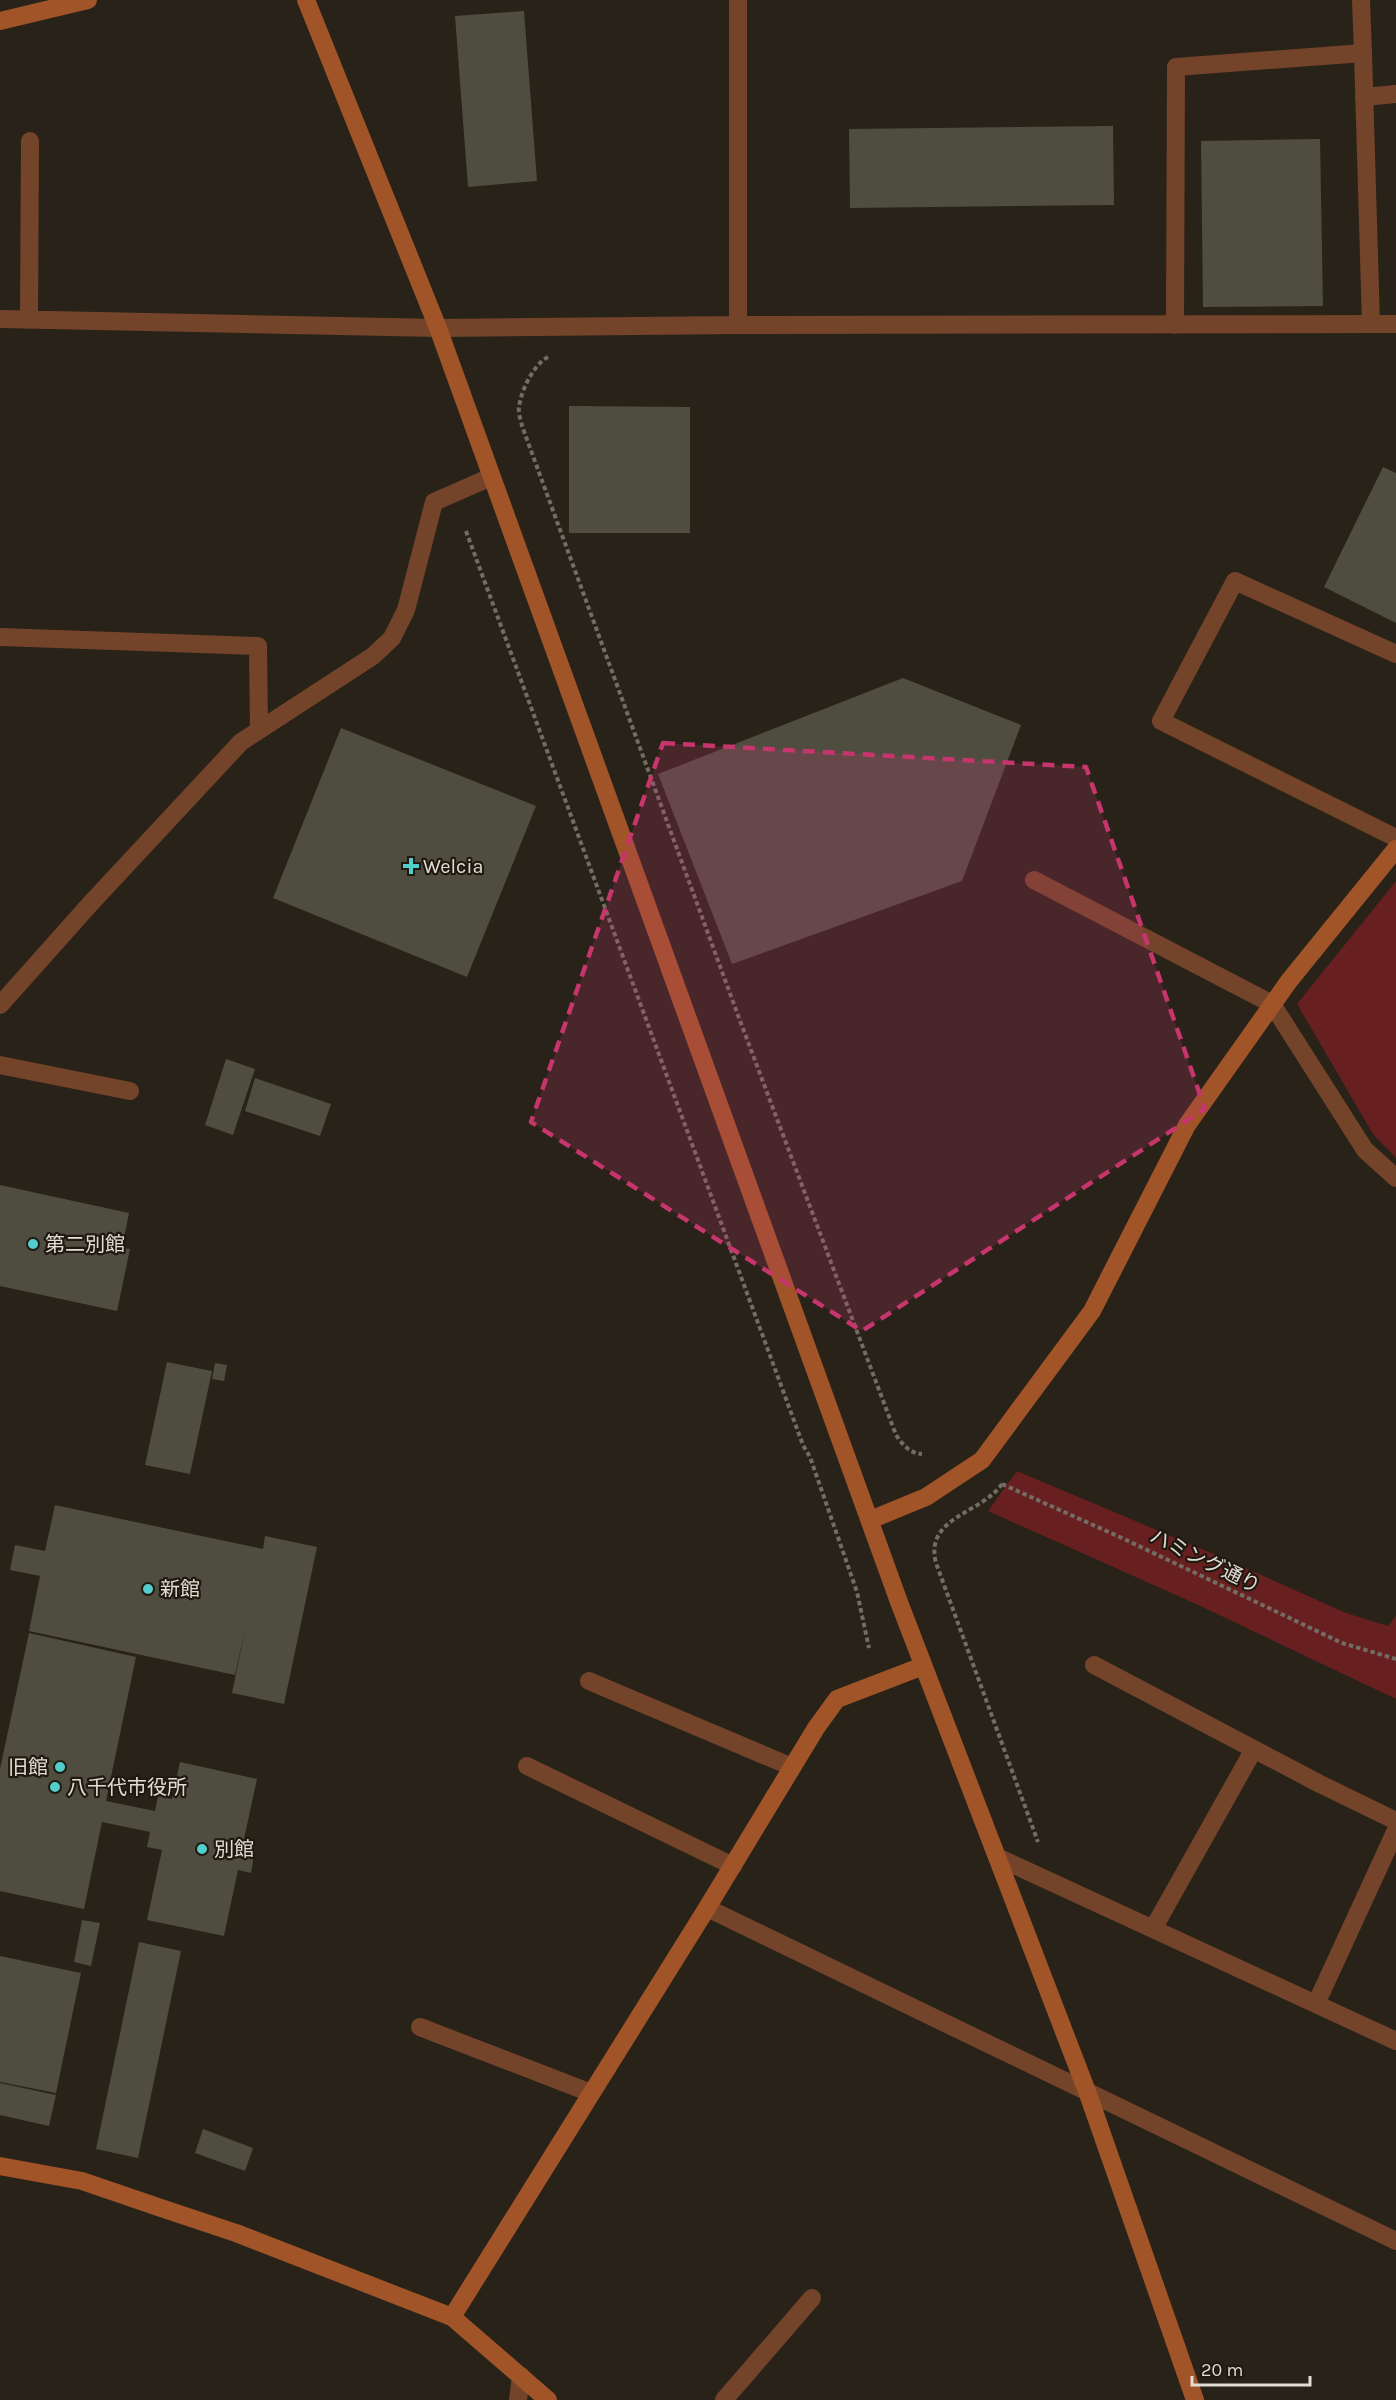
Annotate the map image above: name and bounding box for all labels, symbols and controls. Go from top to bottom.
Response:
place label: Welcia [423,855,483,878]
marker: Welcia [404,859,418,873]
place label: 第二別館 [45,1233,125,1256]
marker: 第二別館 [26,1237,40,1251]
street label: ハミング通り [1146,1524,1264,1598]
place label: 新館 [160,1578,200,1601]
marker: 新館 [141,1582,155,1596]
place label: 旧館 [8,1756,48,1779]
marker: 旧館 [53,1760,67,1774]
place label: 八千代市役所 [67,1776,187,1799]
marker: 八千代市役所 [48,1780,62,1794]
place label: 別館 [214,1838,254,1861]
marker: 別館 [195,1842,209,1856]
scale bar [1192,2349,1310,2387]
text: 20 m [1201,2359,1243,2381]

